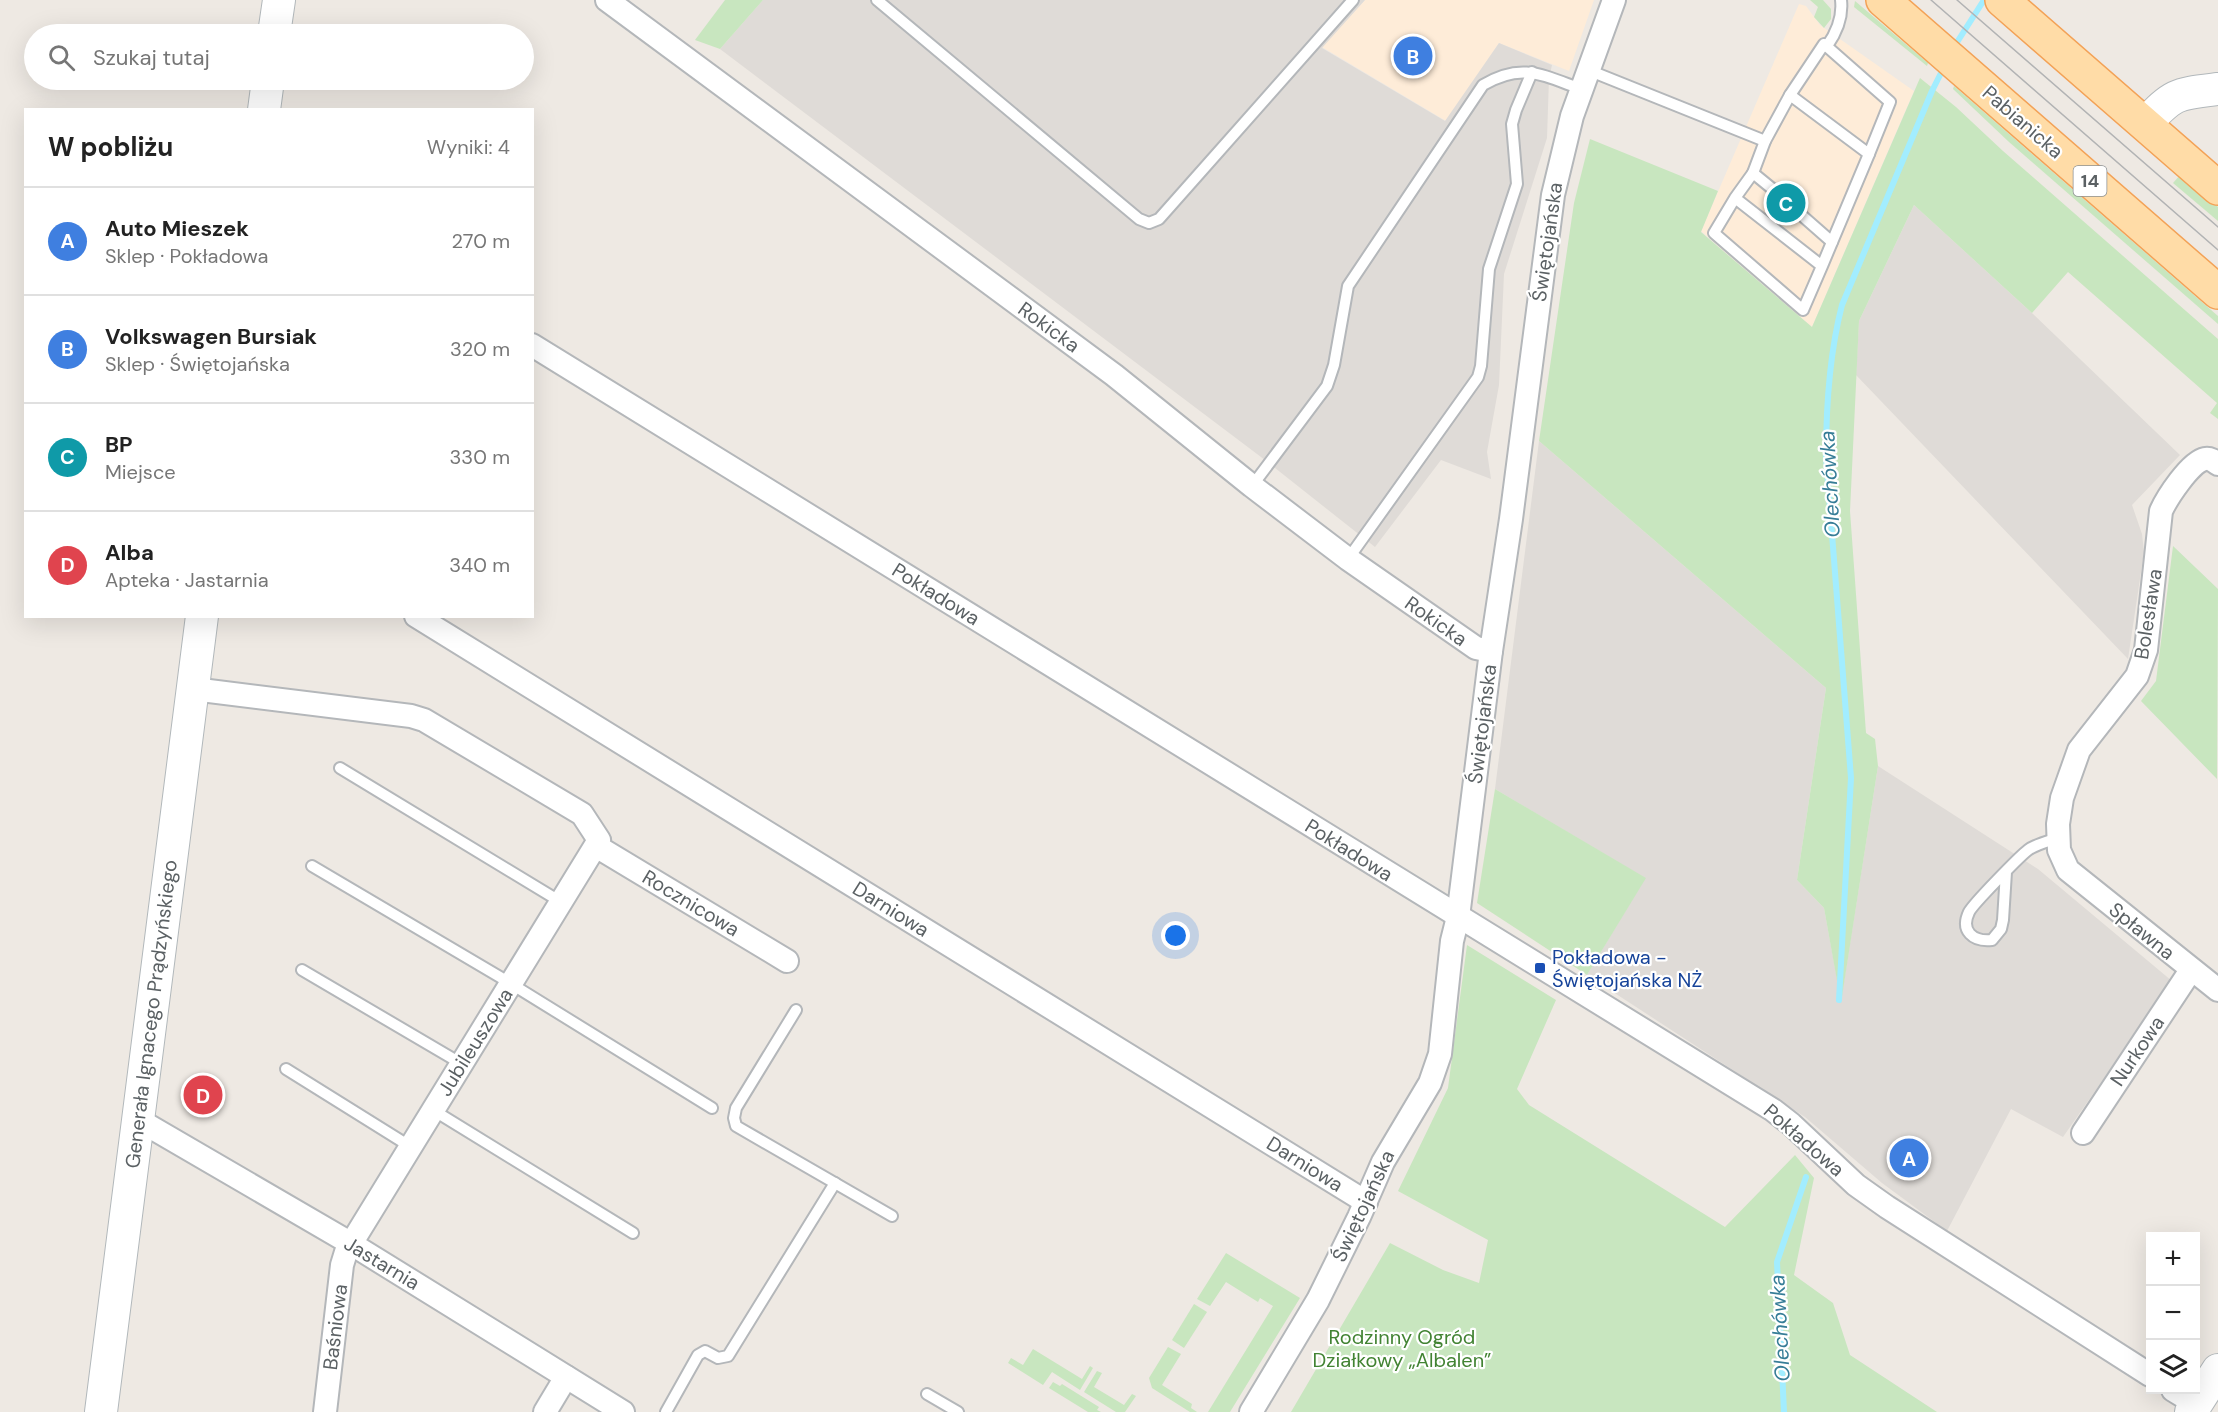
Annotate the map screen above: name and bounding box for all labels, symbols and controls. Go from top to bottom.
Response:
search box [24,24,534,90]
pin: B [1394,34,1432,78]
icon: search [45,41,78,74]
text: Szukaj tutaj [93,43,210,72]
street label: Pabianicka [1977,80,2069,164]
text: W pobliżu [48,130,173,164]
text: Wyniki: 4 [427,134,510,160]
road number: 14 [2074,166,2106,196]
pin: C [1766,180,1806,226]
street label: Świętojańska [1526,181,1568,303]
text: Auto Mieszek [105,214,249,243]
text: A [60,228,75,254]
text: 270 m [452,228,510,254]
text: Sklep · Pokładowa [105,243,268,269]
street label: Rokicka [1013,296,1085,358]
text: Volkswagen Bursiak [105,322,317,351]
text: B [61,336,74,362]
text: 320 m [450,336,510,362]
text: Sklep · Świętojańska [105,351,290,377]
text: BP [105,430,133,459]
water label: Olechówka [1813,430,1847,538]
text: C [60,444,75,470]
text: 330 m [450,444,510,470]
text: Miejsce [105,459,176,485]
text: Alba [105,538,154,567]
text: D [60,552,75,578]
text: 340 m [449,552,510,578]
street label: Pokładowa [887,557,985,631]
text: Apteka · Jastarnia [105,567,269,593]
street label: Bolesława [2128,567,2168,661]
street label: Rokicka [1400,590,1472,652]
street label: Świętojańska [1462,663,1502,785]
street label: Pokładowa [1300,813,1398,887]
street label: Generała Ignacego Prądzyńskiego [119,858,183,1170]
street label: Rocznicowa [638,864,744,942]
street label: Darniowa [848,875,934,943]
street label: Spławna [2104,897,2180,965]
your location [1161,921,1190,950]
place label: Pokładowa - Świętojańska NŻ [1552,944,1702,993]
marker: Pokładowa - Świętojańska NŻ [1533,961,1547,975]
street label: Jubileuszowa [432,983,518,1101]
street label: Nurkowa [2104,1011,2170,1091]
pin: D [184,1072,222,1118]
street label: Pokładowa [1758,1098,1850,1182]
street label: Darniowa [1262,1130,1348,1198]
pin: A [1890,1136,1928,1180]
street label: Świętojańska [1326,1146,1400,1266]
street label: Jastarnia [339,1230,425,1296]
map controls [2146,1232,2200,1394]
button: + [2146,1232,2200,1286]
water label: Olechówka [1763,1274,1797,1382]
street label: Baśniowa [317,1282,353,1372]
button: − [2146,1286,2200,1340]
park label: Rodzinny Ogród Działkowy „Albalen” [1313,1324,1491,1373]
button: layers [2146,1340,2200,1394]

